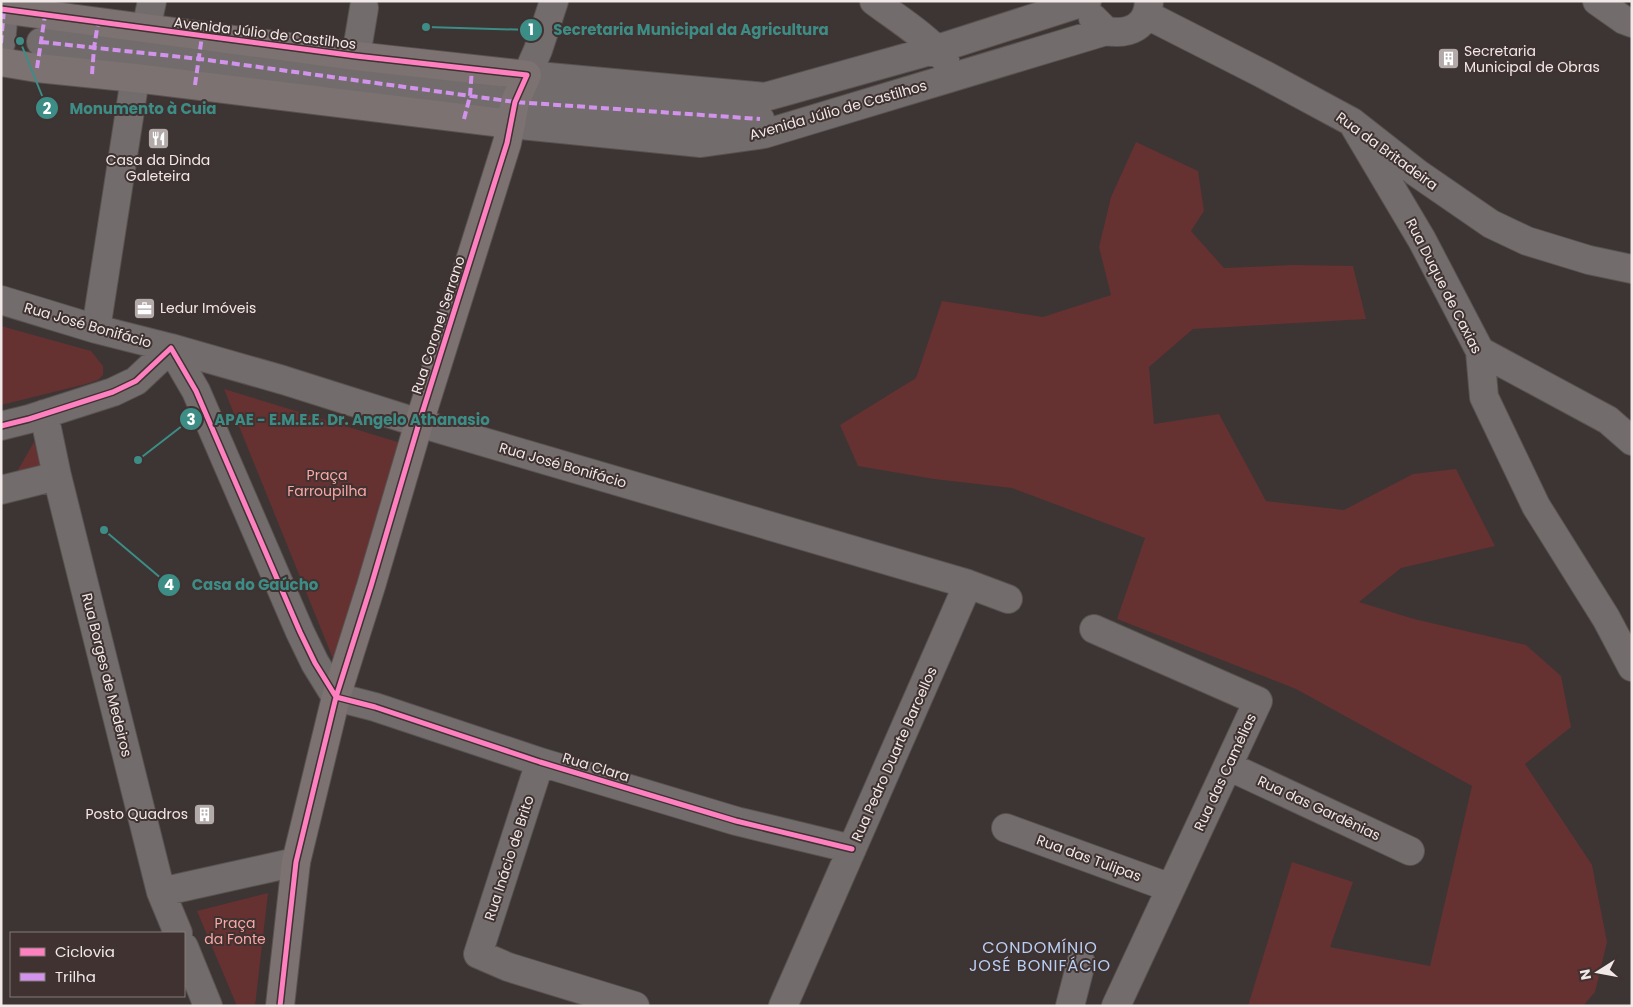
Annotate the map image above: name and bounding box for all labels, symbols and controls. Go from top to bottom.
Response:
street label: Avenida Júlio de Castilhos [173,12,357,54]
callout: Secretaria Municipal da Agricultura [518,15,839,45]
text: 1 [528,19,534,40]
text: Secretaria Municipal da Agricultura [553,19,829,40]
place label: Secretaria Municipal de Obras [1464,41,1600,77]
building icon: Secretaria Municipal de Obras [1436,47,1460,71]
street label: Avenida Júlio de Castilhos [747,75,929,145]
callout: Monumento à Cuia [34,93,226,123]
text: 2 [43,98,52,119]
text: Monumento à Cuia [69,98,217,119]
street label: Rua da Britadeira [1332,107,1442,195]
restaurant icon: Casa da Dinda Galeteira [146,126,170,150]
place label: Casa da Dinda Galeteira [106,150,210,186]
street label: Rua Duque de Caxias [1401,215,1487,357]
street label: Rua Coronel Serrano [406,253,470,397]
office icon: Ledur Imóveis [132,296,156,320]
street label: Rua José Bonifácio [22,297,154,353]
place label: Ledur Imóveis [160,298,256,318]
callout: APAE - E.M.E.E. Dr. Angelo Athanasio [179,404,499,434]
text: 3 [186,409,196,430]
text: APAE - E.M.E.E. Dr. Angelo Athanasio [214,409,490,430]
street label: Rua José Bonifácio [497,437,629,493]
park label: Praça Farroupilha [287,465,367,501]
callout: Casa do Gaúcho [157,570,329,600]
text: 4 [164,574,174,595]
text: Casa do Gaúcho [192,574,319,595]
street label: Rua Borges de Medeiros [77,591,137,759]
street label: Rua Pedro Duarte Barcellos [846,663,942,845]
street label: Rua das Camélias [1189,710,1261,834]
street label: Rua Clara [560,747,632,787]
street label: Rua das Gardênias [1254,771,1384,845]
street label: Rua Inácio de Brito [479,793,539,923]
building icon: Posto Quadros [192,802,216,826]
place label: Posto Quadros [85,804,188,824]
street label: Rua das Tulipas [1034,830,1144,886]
park label: Praça da Fonte [204,913,266,949]
legend [10,932,185,997]
district label: CONDOMÍNIO JOSÉ BONIFÁCIO [969,936,1111,977]
text: Ciclovia [55,941,115,962]
north arrow [1573,947,1623,997]
text: Trilha [55,966,96,987]
text: N [1574,967,1596,982]

